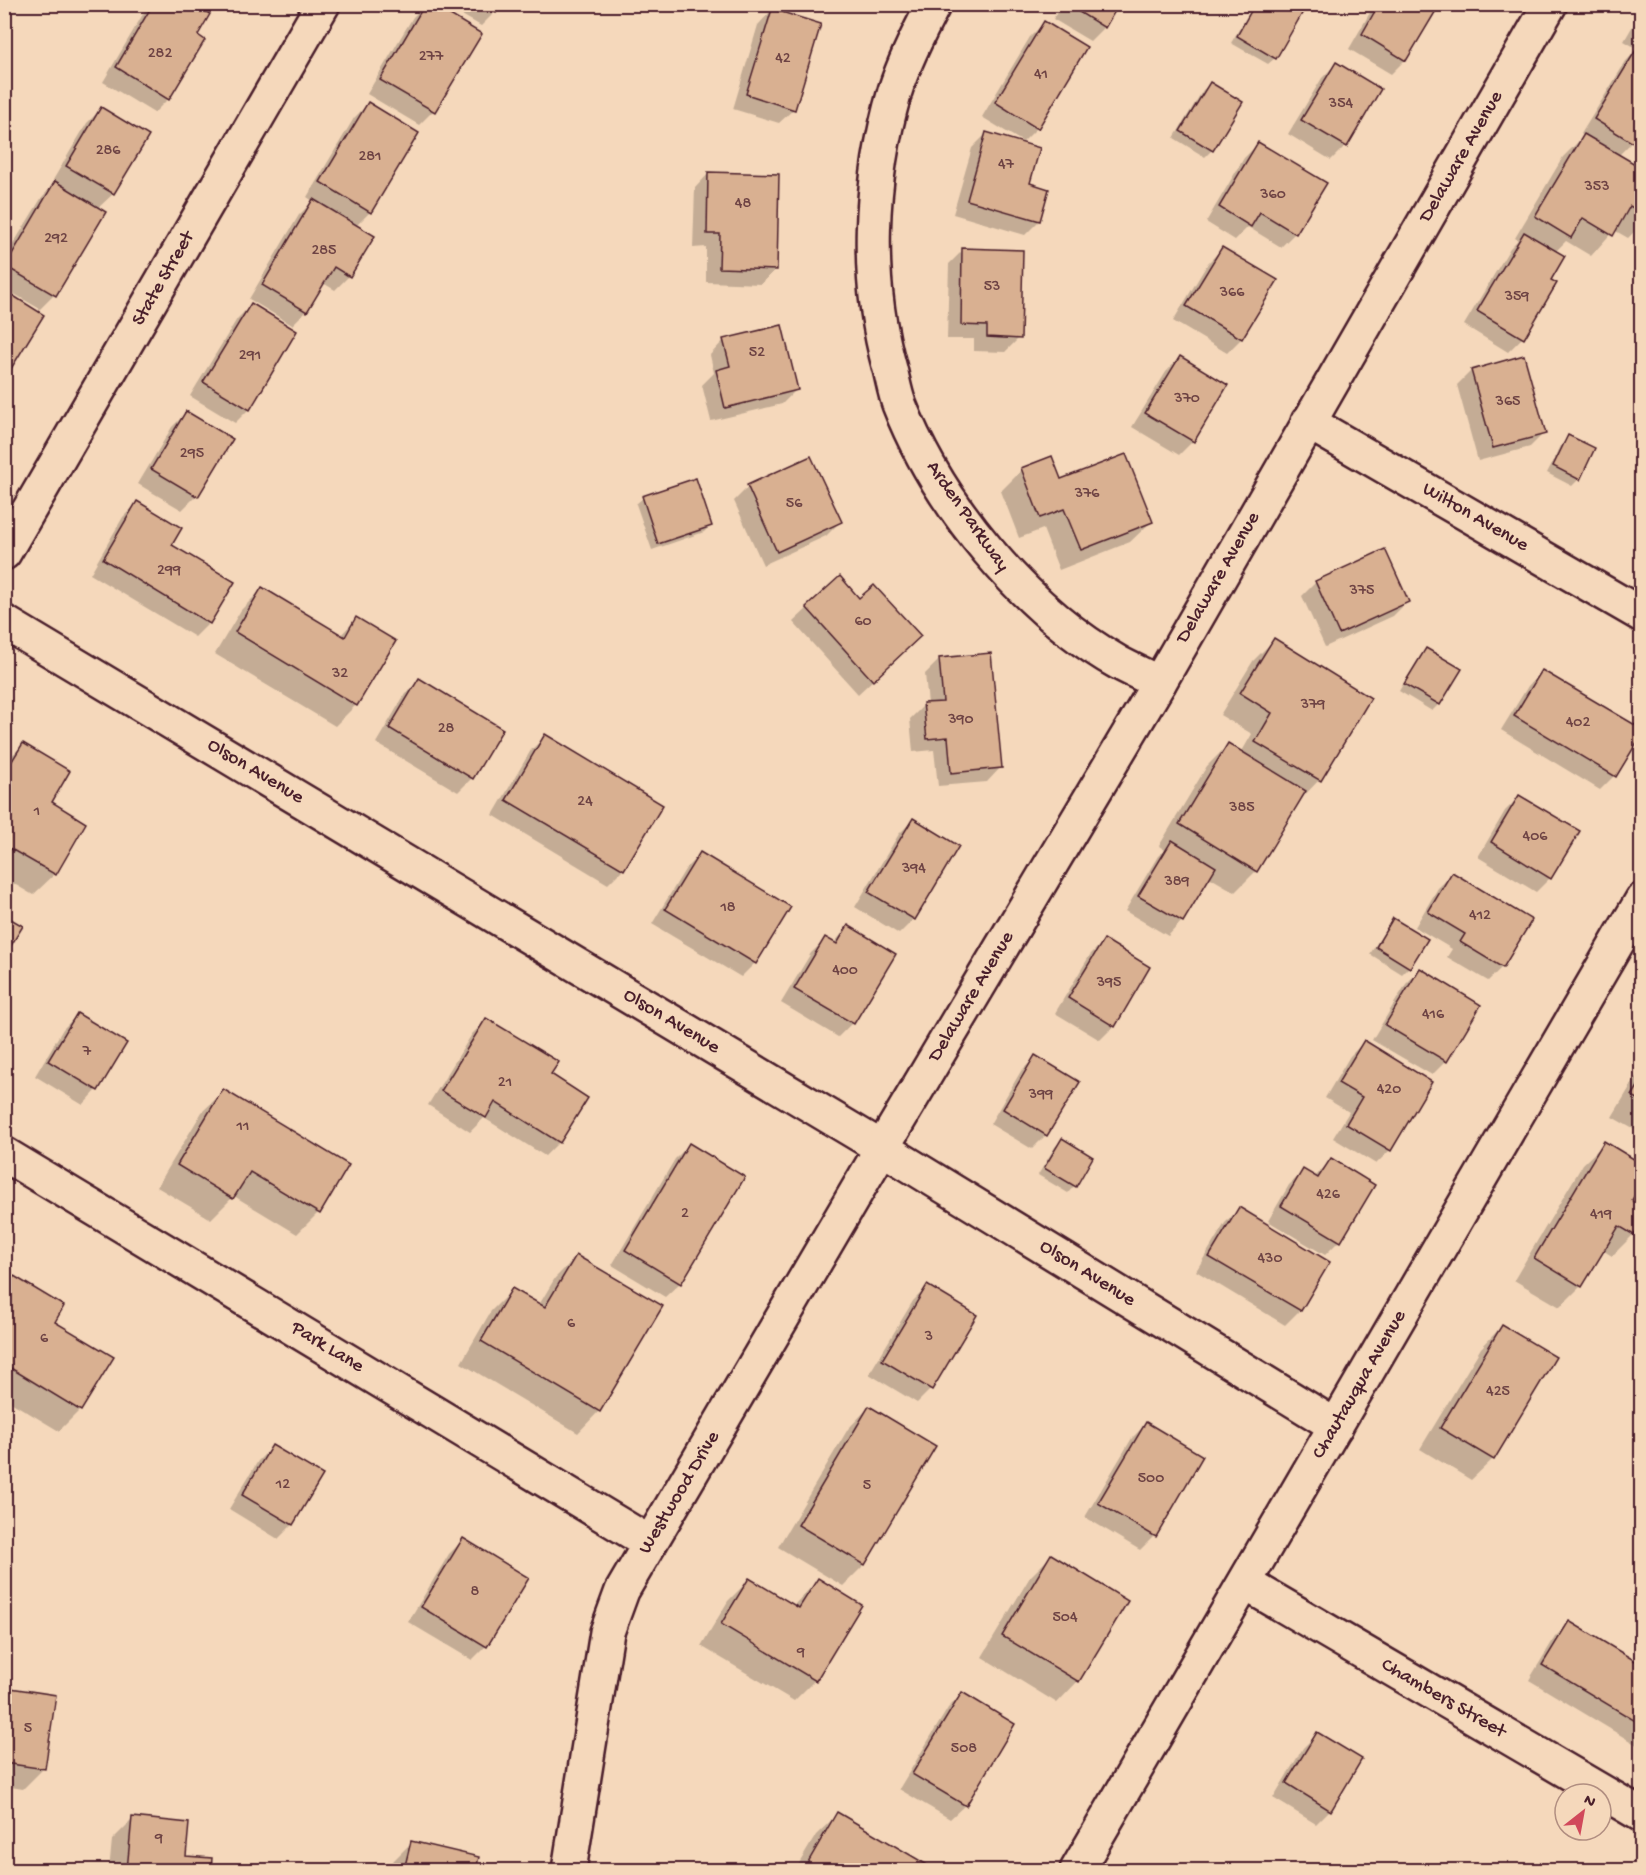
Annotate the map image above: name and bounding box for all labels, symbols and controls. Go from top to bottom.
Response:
house number: 282 [148,45,172,64]
house number: 277 [419,48,444,67]
house number: 42 [775,50,791,69]
house number: 41 [1034,66,1048,85]
street label: Delaware Avenue [1414,87,1509,228]
house number: 354 [1328,95,1354,114]
house number: 286 [96,142,121,161]
house number: 281 [358,148,382,167]
house number: 47 [998,156,1015,175]
house number: 353 [1583,178,1610,197]
house number: 360 [1259,186,1286,205]
house number: 48 [735,195,751,214]
street label: State Street [128,226,201,330]
house number: 292 [44,230,68,249]
house number: 285 [311,242,337,261]
house number: 53 [984,278,1000,297]
house number: 366 [1219,284,1245,303]
house number: 359 [1504,288,1529,307]
house number: 52 [749,344,765,363]
house number: 291 [239,347,261,366]
house number: 370 [1173,390,1200,409]
house number: 365 [1495,393,1520,412]
house number: 295 [180,445,204,464]
street label: Arden Parkway [920,457,1014,577]
street label: Wilton Avenue [1418,478,1533,558]
house number: 376 [1074,485,1100,504]
house number: 56 [786,495,803,514]
street label: Delaware Avenue [1171,508,1266,649]
house number: 299 [157,562,181,581]
house number: 375 [1348,582,1375,601]
house number: 60 [854,613,872,632]
house number: 32 [331,665,348,684]
house number: 379 [1300,696,1325,715]
house number: 390 [947,711,974,730]
house number: 402 [1566,714,1590,733]
house number: 28 [438,720,455,739]
street label: Olson Avenue [203,734,308,810]
house number: 24 [577,793,593,812]
house number: 385 [1228,799,1255,818]
house number: 1 [33,803,40,822]
house number: 406 [1523,828,1548,847]
house number: 394 [901,860,926,879]
house number: 389 [1163,873,1190,892]
house number: 18 [719,899,736,918]
house number: 412 [1469,907,1491,926]
street label: Delaware Avenue [923,927,1020,1068]
house number: 400 [832,962,858,981]
house number: 395 [1096,974,1121,993]
street label: Olson Avenue [619,984,724,1060]
house number: 416 [1422,1006,1445,1025]
house number: 7 [82,1043,92,1062]
house number: 21 [498,1074,512,1093]
house number: 420 [1377,1081,1401,1100]
house number: 399 [1028,1086,1053,1105]
house number: 11 [236,1118,249,1137]
house number: 426 [1316,1186,1341,1205]
house number: 2 [681,1205,689,1224]
house number: 419 [1590,1206,1612,1225]
street label: Olson Avenue [1035,1235,1140,1313]
house number: 430 [1258,1250,1282,1269]
street label: Chautauqua Avenue [1308,1306,1412,1464]
house number: 6 [567,1315,576,1334]
street label: Park Lane [285,1317,368,1379]
house number: 3 [924,1328,933,1347]
house number: 6 [40,1330,49,1349]
house number: 425 [1486,1383,1510,1402]
street label: Westwood Drive [634,1427,726,1559]
house number: 500 [1138,1470,1164,1489]
house number: 12 [275,1476,290,1495]
house number: 5 [863,1477,871,1496]
house number: 8 [471,1583,480,1602]
house number: 504 [1052,1609,1078,1628]
house number: 9 [796,1644,805,1663]
street label: Chambers Street [1377,1654,1511,1745]
house number: 5 [24,1720,32,1739]
house number: 508 [951,1740,977,1759]
north arrow [1553,1782,1613,1842]
text: N [1580,1791,1599,1813]
house number: 9 [154,1830,163,1849]

